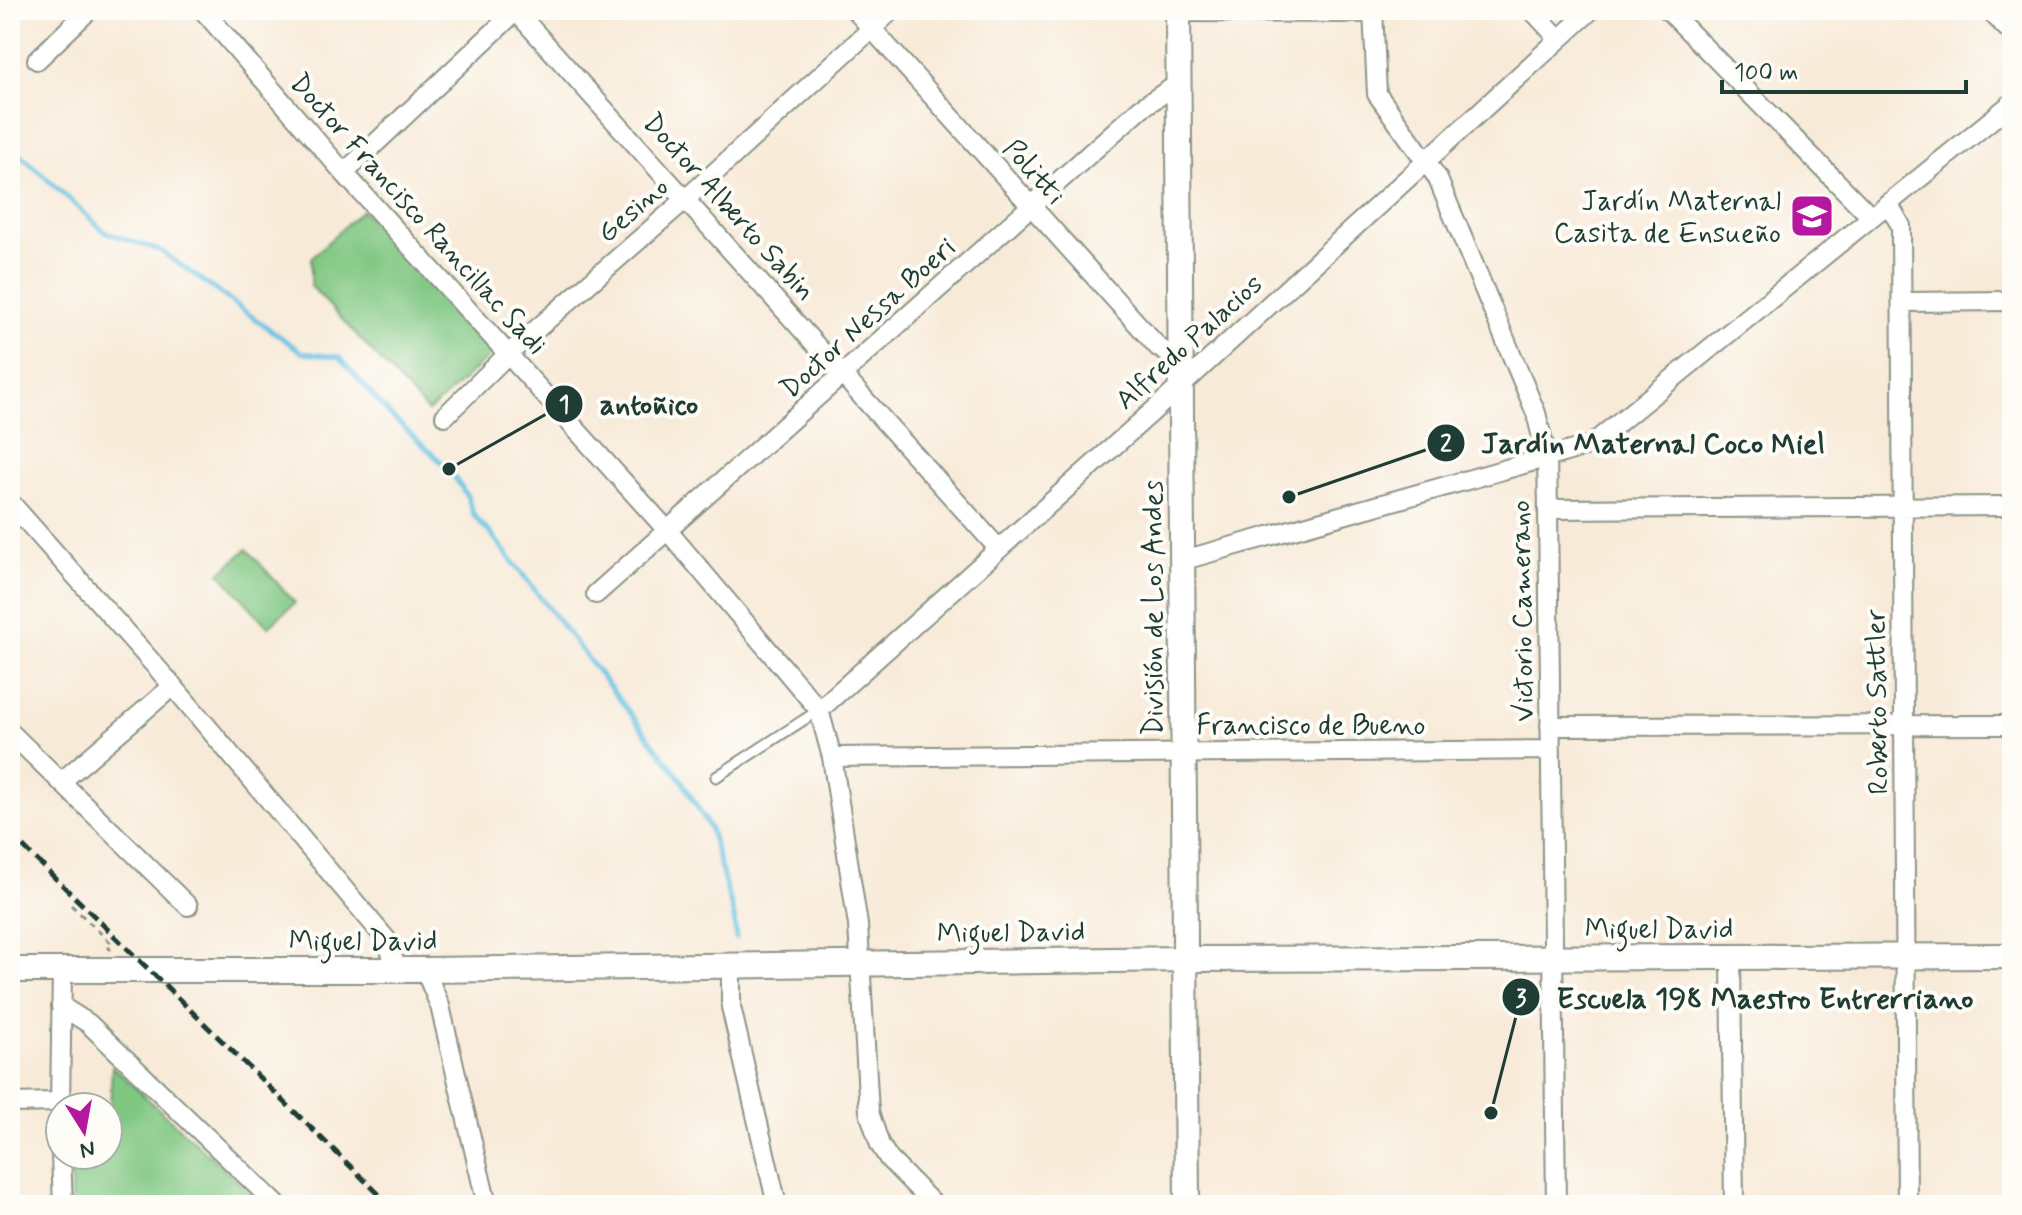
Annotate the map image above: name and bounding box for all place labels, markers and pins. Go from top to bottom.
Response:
place label: Jardín Maternal Casita de Ensueño [1554,184,1781,253]
school or university icon: Jardín Maternal Casita de Ensueño [1788,192,1836,240]
callout: antoñico [544,377,714,431]
callout: Jardín Maternal Coco Miel [1426,416,1839,470]
callout: Escuela 198 Maestro Entrerriano [1501,970,1990,1024]

